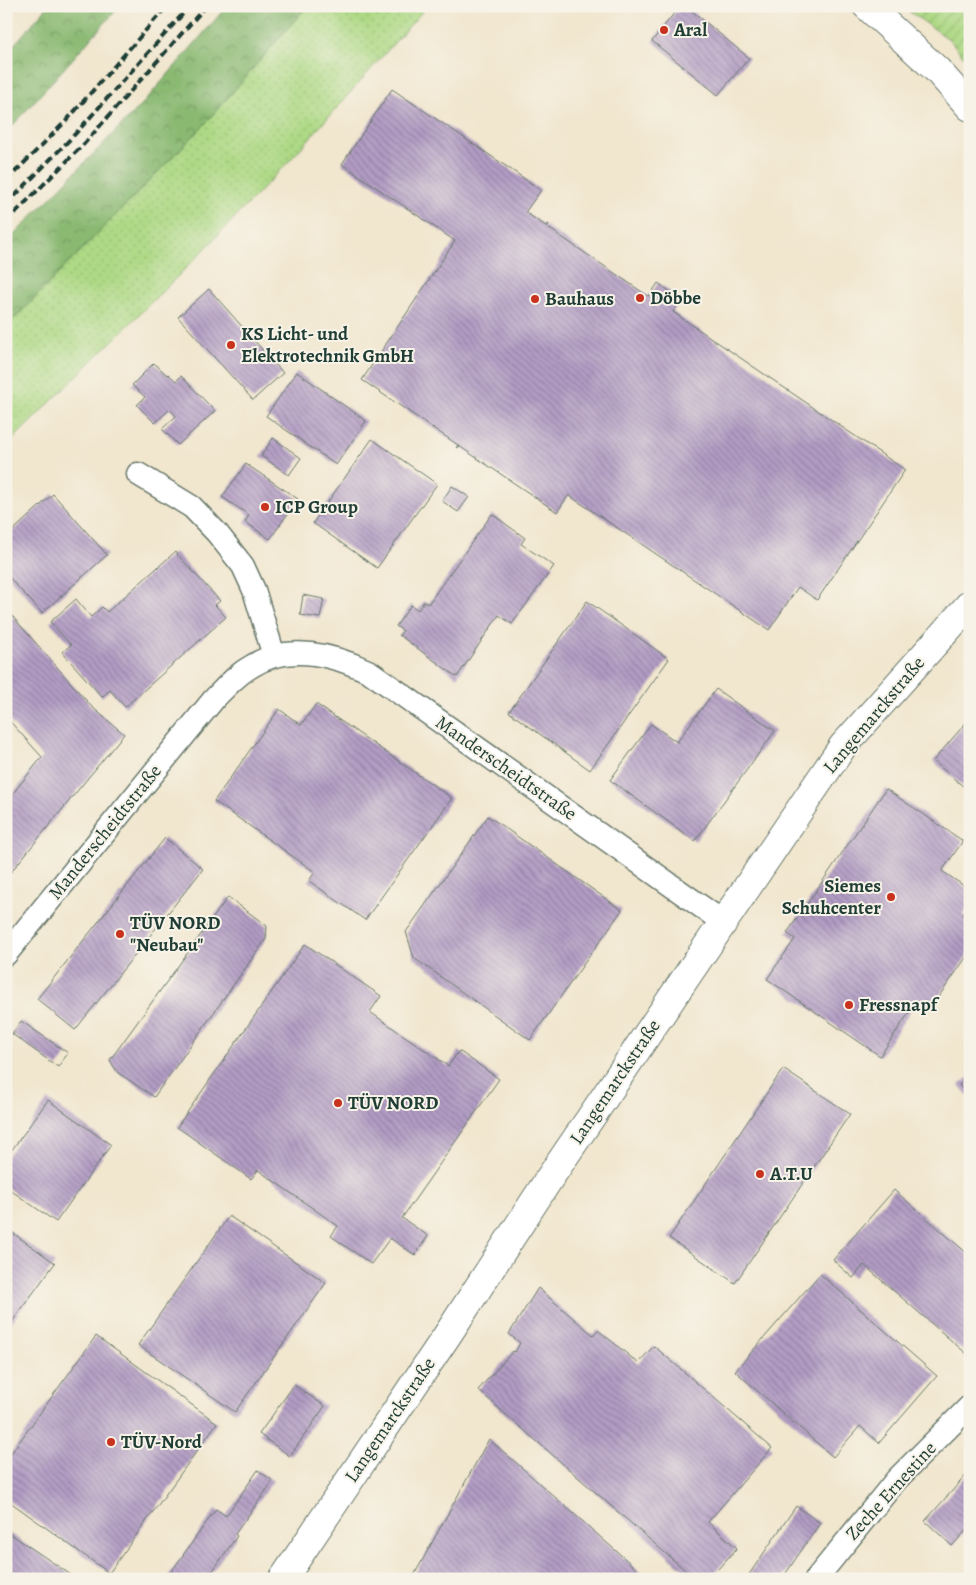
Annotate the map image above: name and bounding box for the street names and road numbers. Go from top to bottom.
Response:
street label: Langemarckstraße [817,651,931,779]
street label: Manderscheidtstraße [430,709,582,827]
street label: Manderscheidtstraße [42,759,168,905]
street label: Langemarckstraße [563,1014,667,1150]
street label: Langemarckstraße [338,1352,442,1488]
street label: Zeche Ernestine [840,1436,942,1546]

